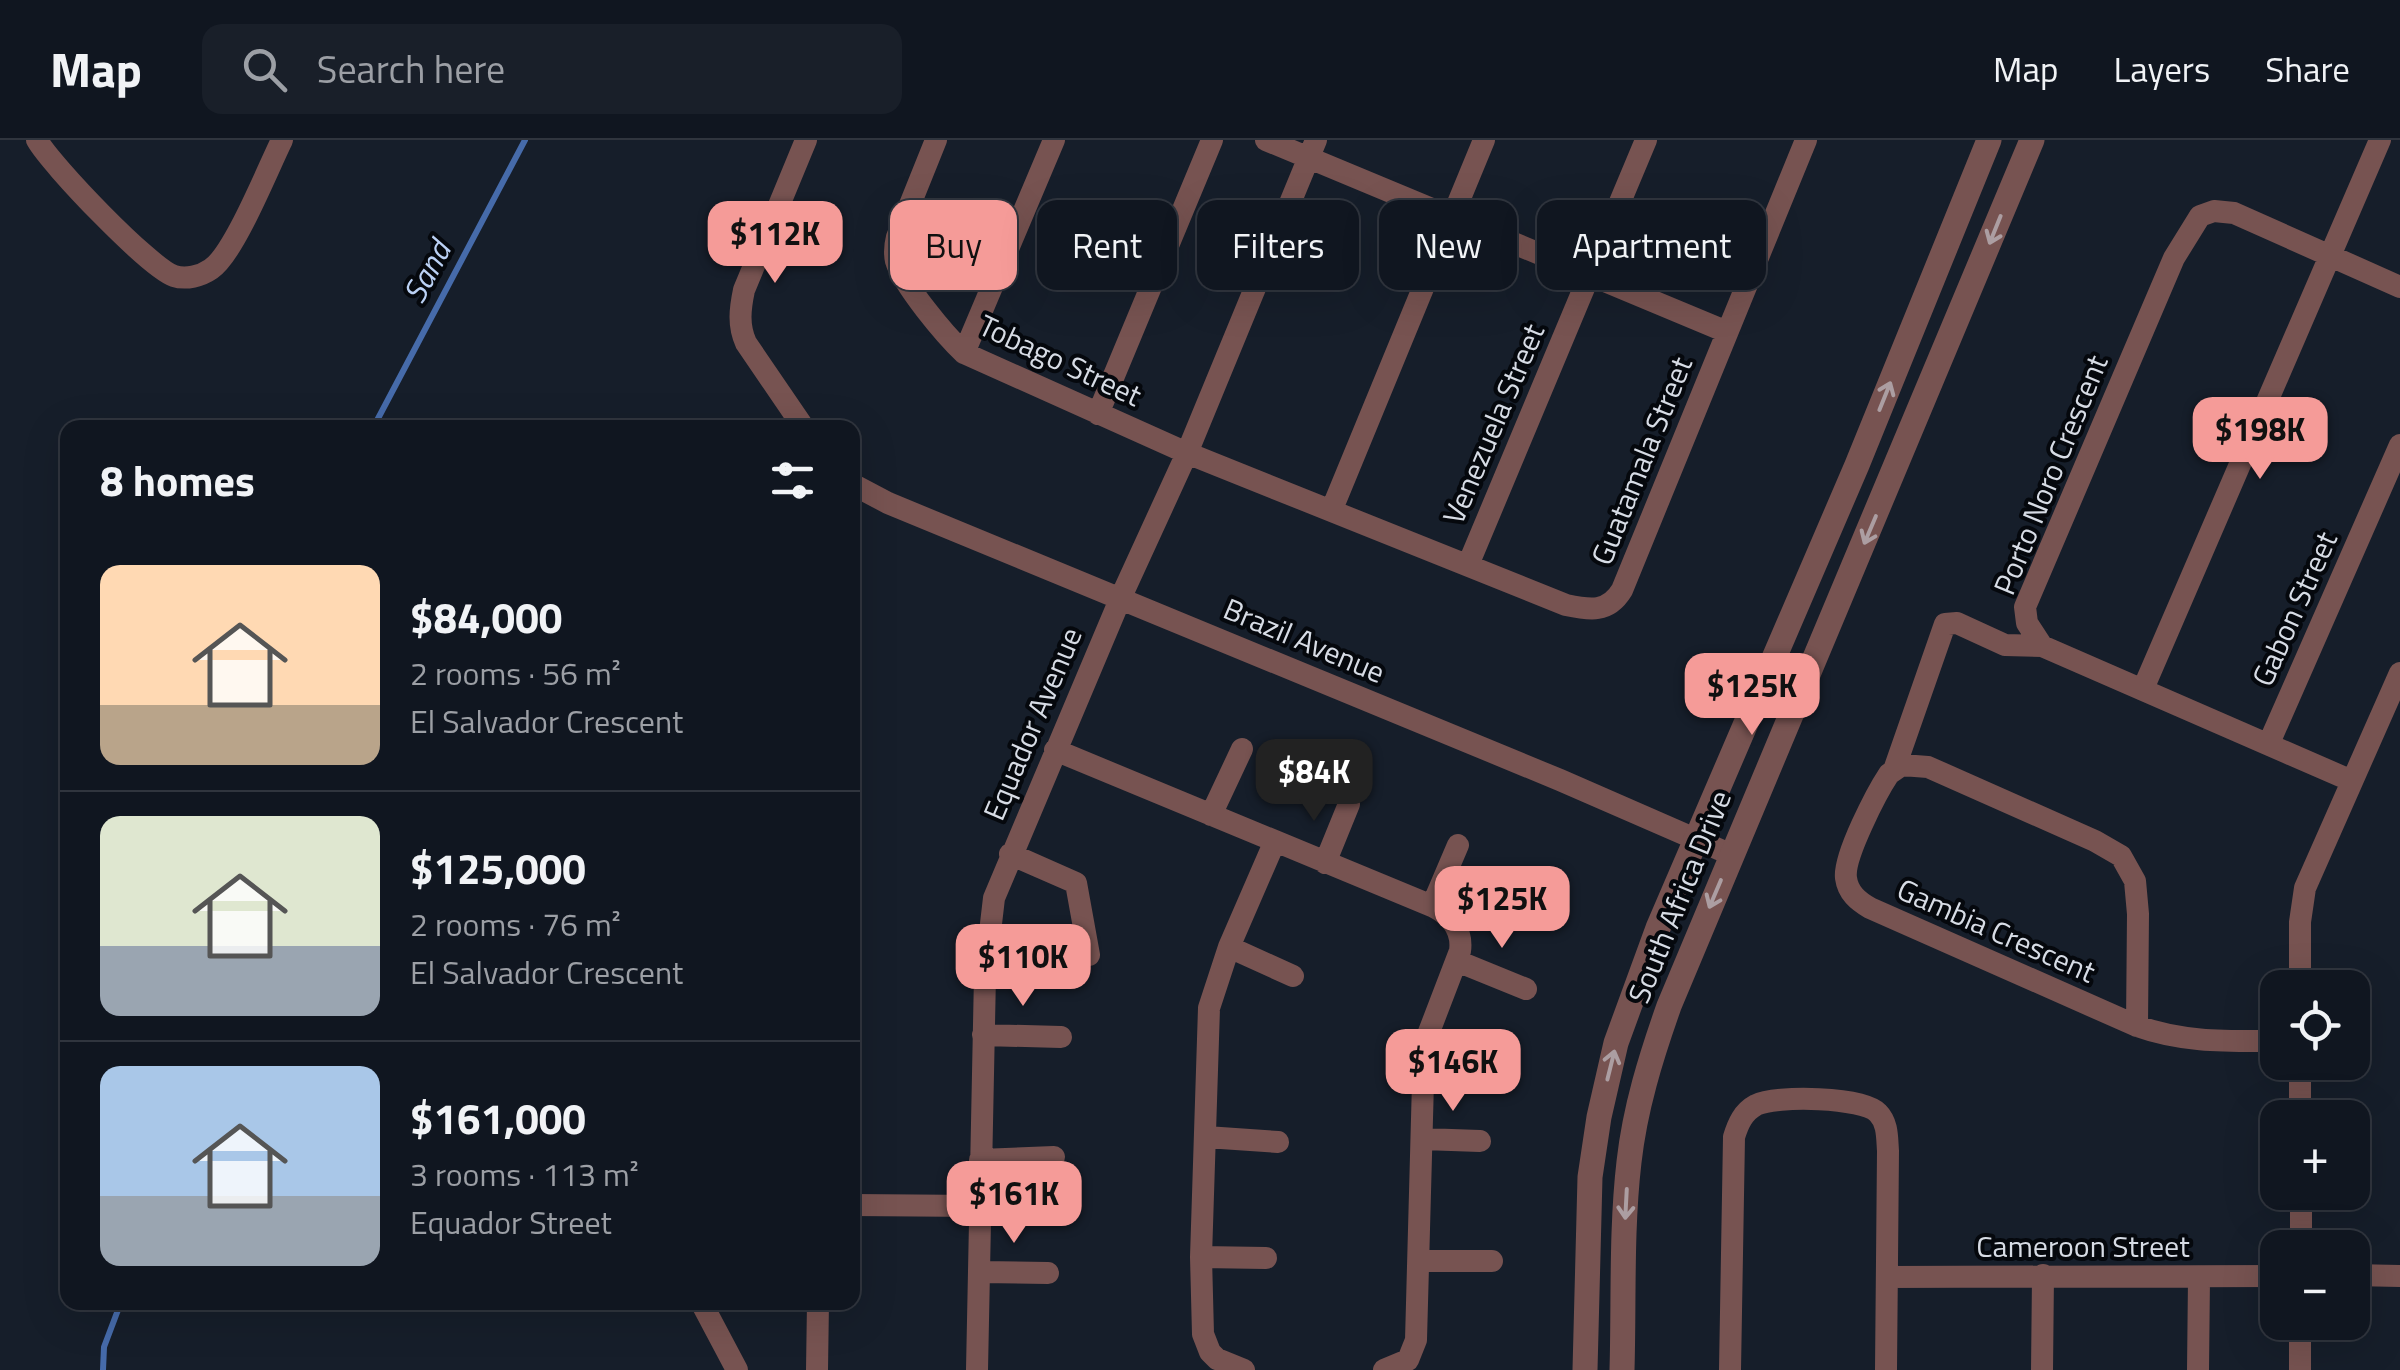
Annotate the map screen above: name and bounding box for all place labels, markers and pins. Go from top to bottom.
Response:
pin: $112K [705,201,845,286]
pin: $198K [2190,397,2330,482]
pin: $125K [1682,653,1822,738]
pin: $84K [1255,739,1373,824]
pin: $125K [1432,866,1572,951]
pin: $110K [953,924,1093,1009]
pin: $146K [1383,1029,1523,1114]
pin: $161K [944,1161,1084,1246]

